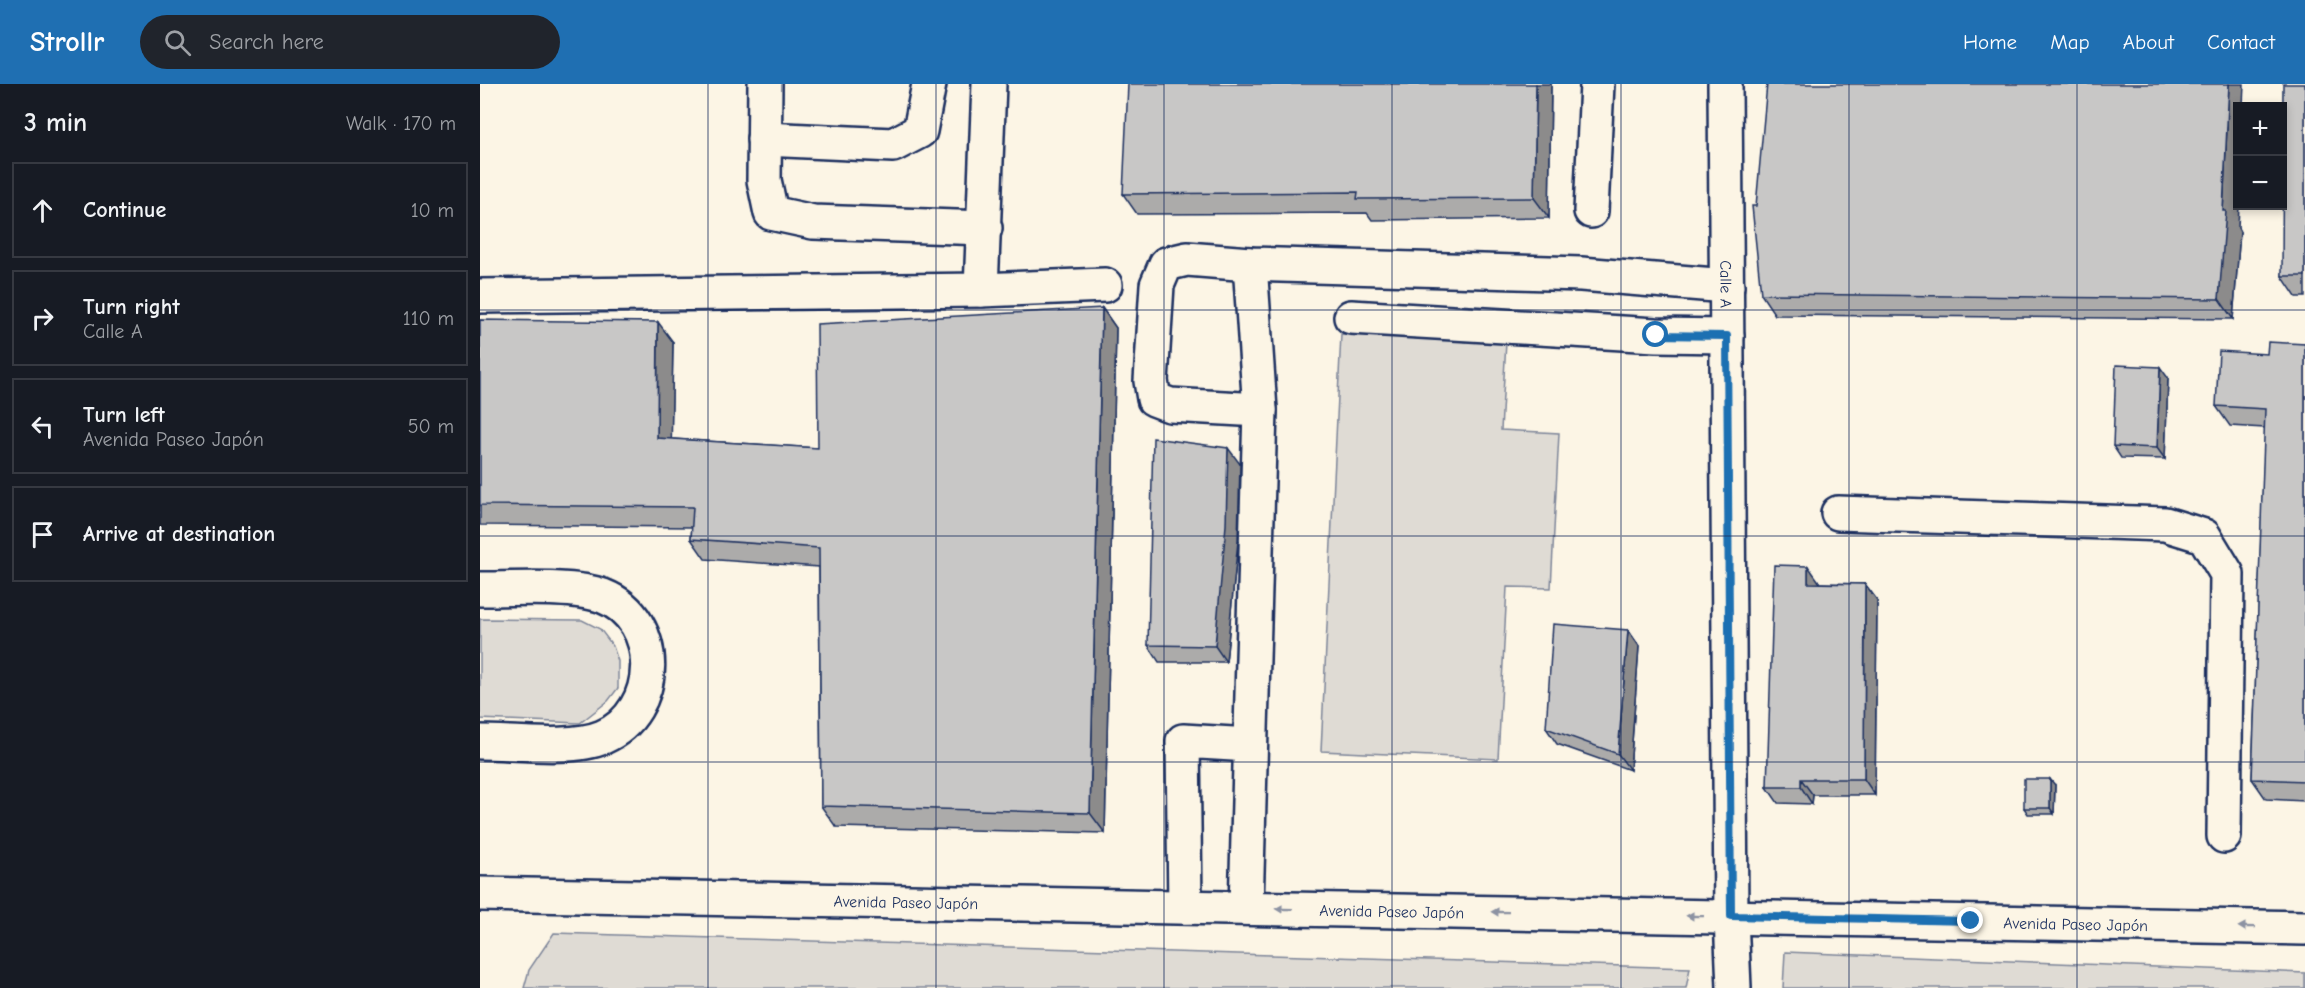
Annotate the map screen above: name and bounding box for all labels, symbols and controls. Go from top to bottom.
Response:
search box [140,15,560,69]
text: Strollr [30,26,104,58]
icon: search [161,26,194,59]
text: Search here [209,29,324,55]
text: Home [1963,30,2017,54]
text: Map [2050,30,2090,54]
text: About [2123,30,2174,54]
text: Contact [2207,30,2275,54]
map controls [2233,102,2287,210]
button: + [2233,102,2287,156]
text: 3 min [24,108,87,138]
text: Walk · 170 m [346,112,456,135]
button: − [2233,156,2287,210]
icon: ahead [26,194,59,227]
text: Continue [83,197,166,223]
text: 10 m [411,199,454,222]
street label: Calle A [1716,260,1735,308]
text: Turn right [83,294,180,320]
icon: right [26,302,59,335]
text: 110 m [403,307,454,330]
text: Calle A [83,320,143,343]
route start [1642,321,1668,347]
text: Turn left [83,402,165,428]
icon: left [26,410,59,443]
text: 50 m [408,415,454,438]
text: Avenida Paseo Japón [83,428,264,451]
icon: arrive [26,518,59,551]
text: Arrive at destination [83,521,275,547]
street label: Avenida Paseo Japón [833,893,978,913]
street label: Avenida Paseo Japón [1319,902,1464,922]
one-way arrow [1274,904,1293,913]
route end [1957,907,1983,933]
one-way arrow [1490,908,1509,917]
one-way arrow [1685,911,1704,921]
street label: Avenida Paseo Japón [2003,914,2148,935]
one-way arrow [2237,922,2256,931]

